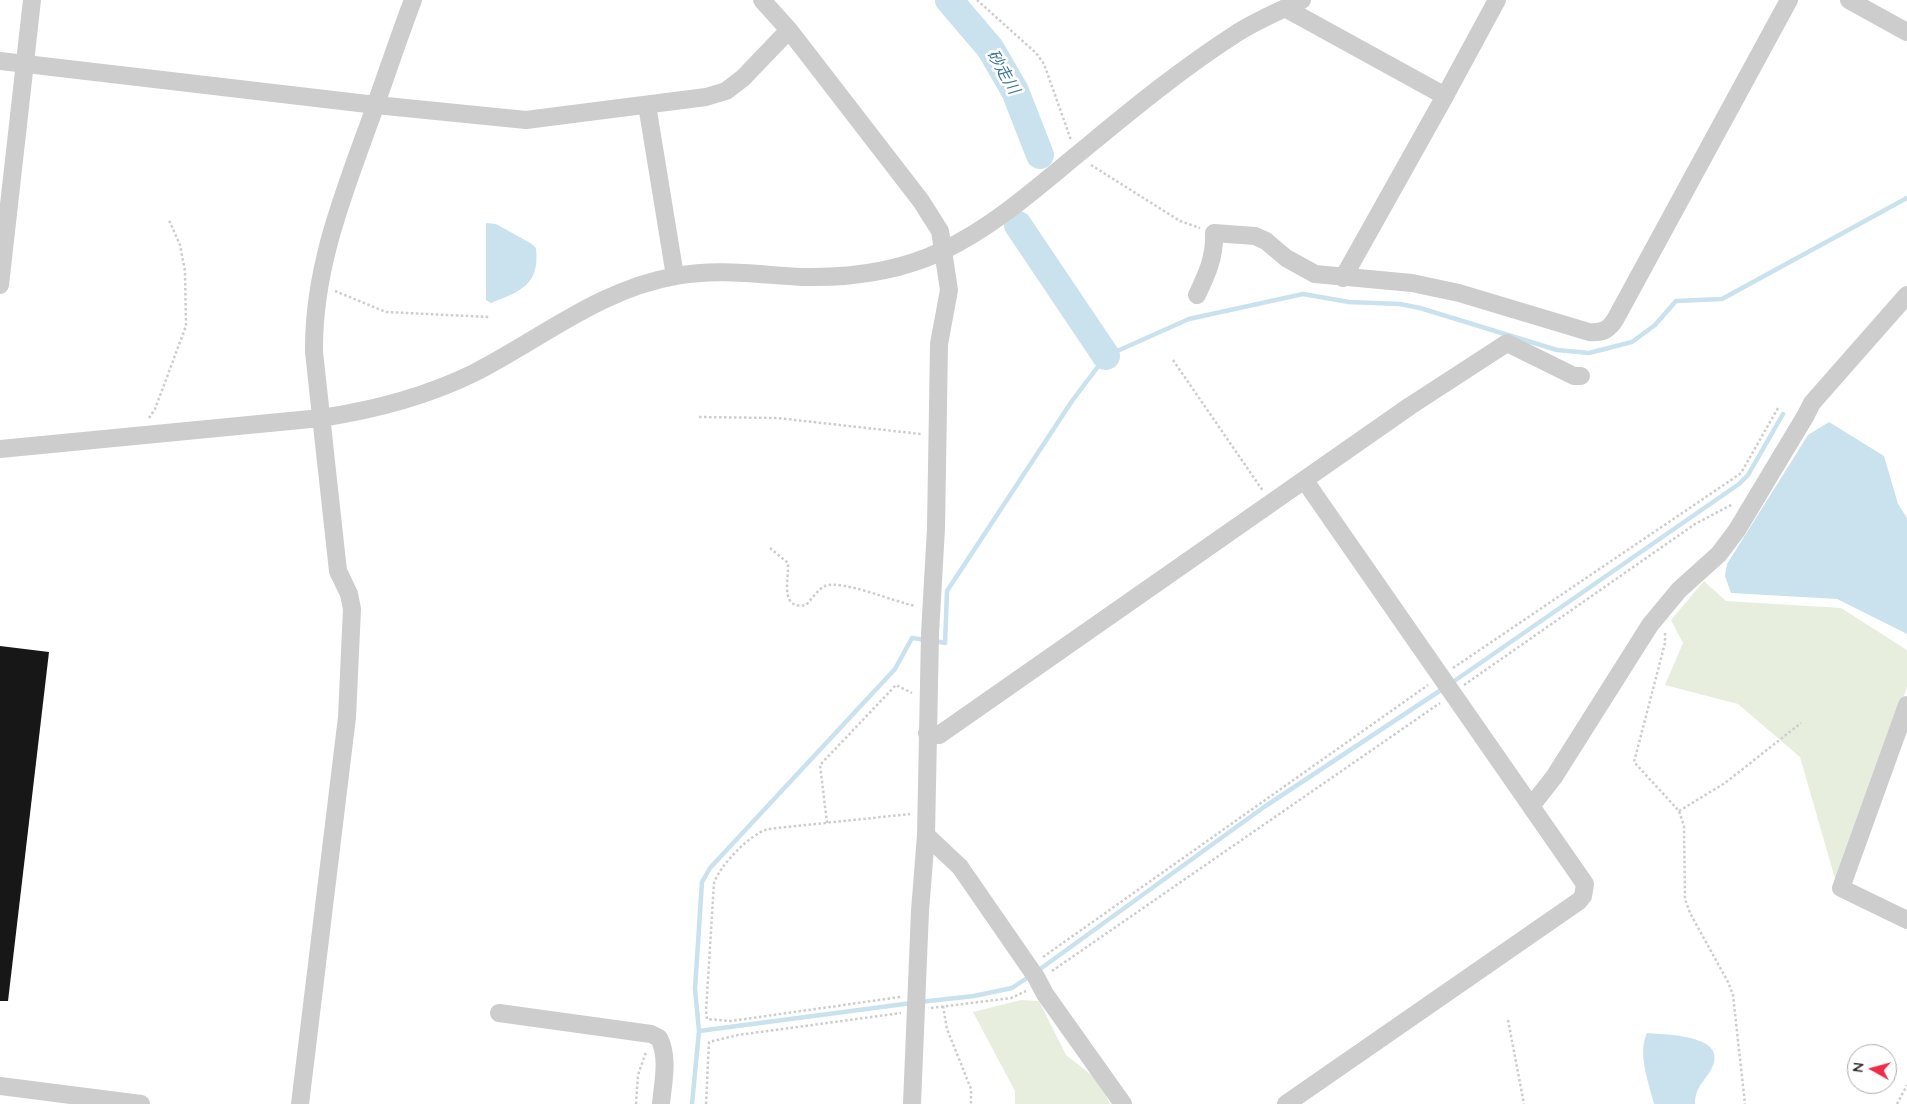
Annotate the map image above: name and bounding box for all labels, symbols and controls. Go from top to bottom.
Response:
water label: 砂走川 [983,46,1023,98]
north arrow [1847,1044,1897,1094]
text: N [1849,1061,1868,1074]

